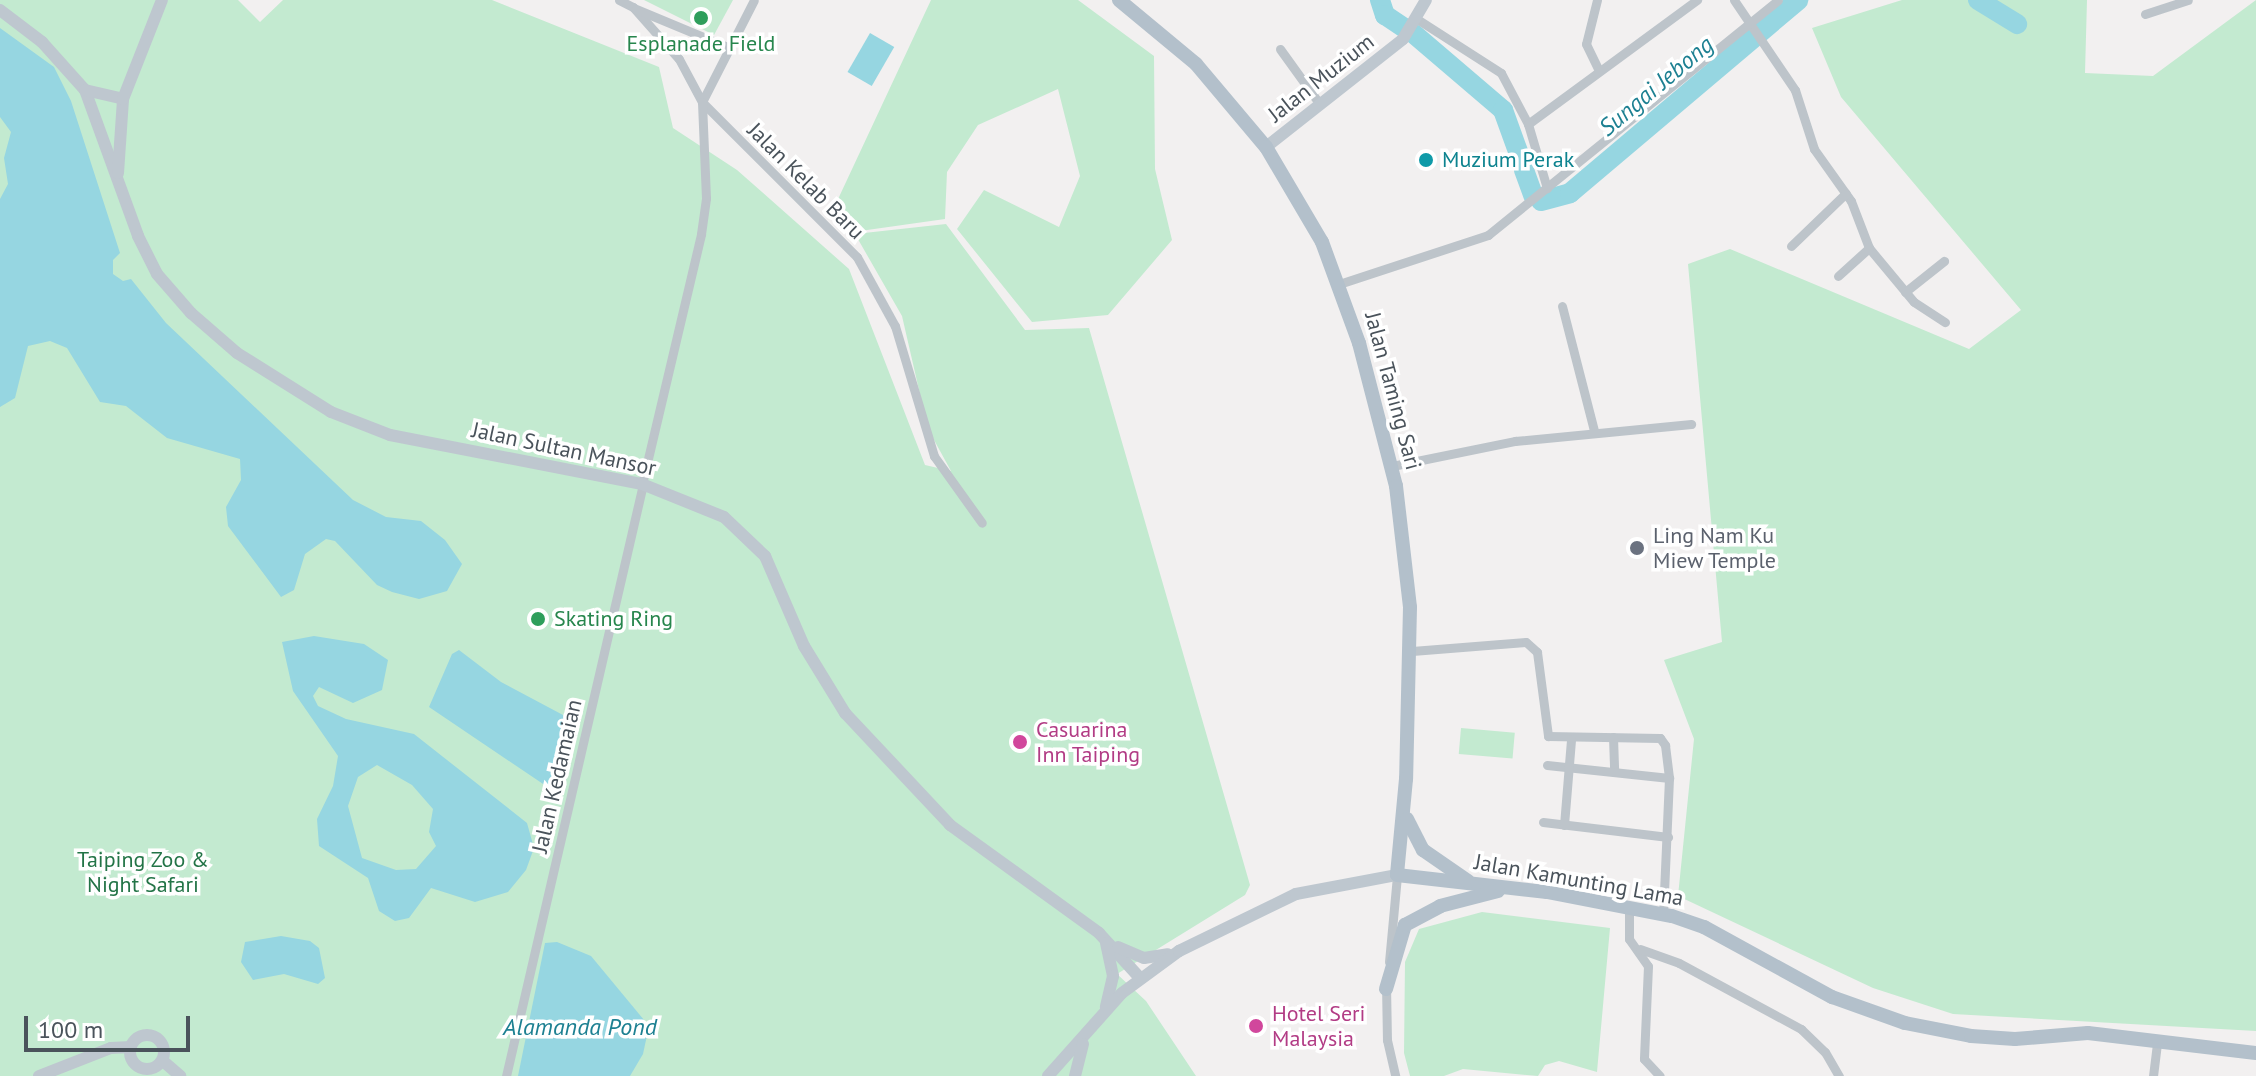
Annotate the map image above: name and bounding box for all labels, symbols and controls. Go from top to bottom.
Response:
marker: Esplanade Field [692,9,710,27]
street label: Jalan Muzium [1263,28,1379,128]
water label: Sungai Jebong [1593,30,1719,142]
place label: Esplanade Field [627,31,775,57]
street label: Jalan Kelab Baru [742,117,870,245]
place label: Muzium Perak [1442,147,1574,173]
marker: Muzium Perak [1417,151,1435,169]
street label: Jalan Taming Sari [1359,309,1427,473]
street label: Jalan Sultan Mansor [469,417,659,481]
place label: Ling Nam Ku Miew Temple [1653,522,1777,574]
marker: Ling Nam Ku Miew Temple [1628,539,1646,557]
place label: Skating Ring [554,606,673,632]
marker: Skating Ring [529,610,547,628]
street label: Jalan Kedamaian [527,697,587,855]
place label: Casuarina Inn Taiping [1036,716,1141,768]
marker: Casuarina Inn Taiping [1011,733,1029,751]
park label: Taiping Zoo & Night Safari [77,846,209,898]
street label: Jalan Kamunting Lama [1472,849,1686,911]
scale bar [28,1000,194,1050]
place label: Hotel Seri Malaysia [1272,1000,1365,1052]
water label: Alamanda Pond [503,1013,657,1041]
text: 100 m [38,1014,103,1045]
marker: Hotel Seri Malaysia [1247,1017,1265,1035]

